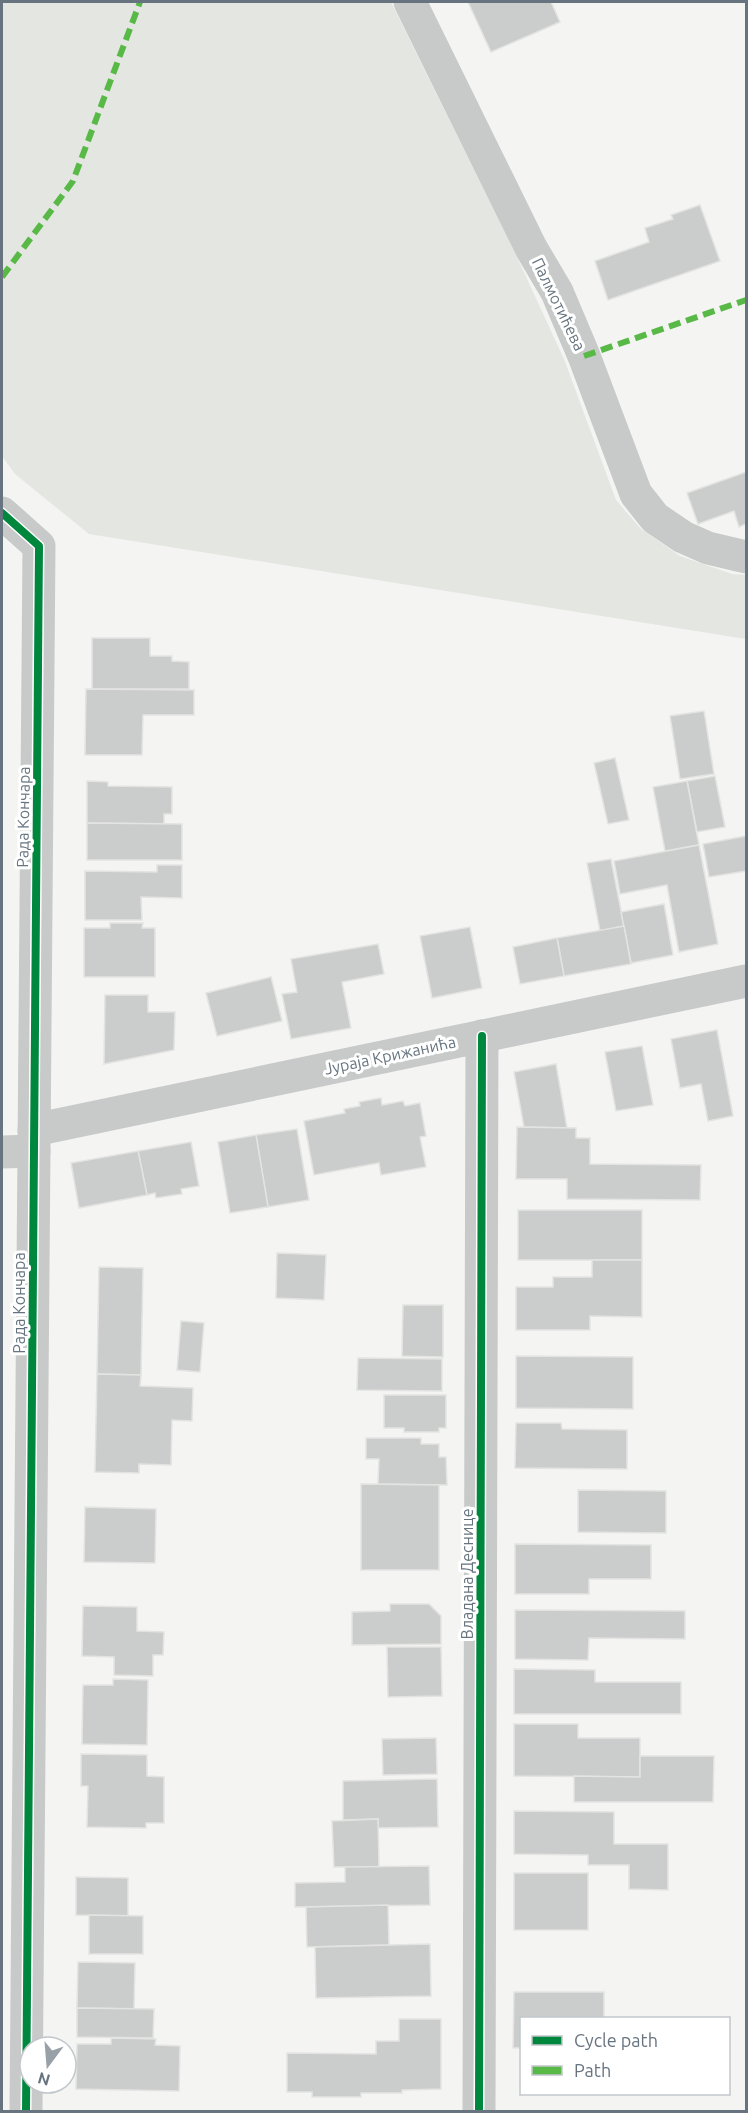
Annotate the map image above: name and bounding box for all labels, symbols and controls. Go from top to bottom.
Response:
street label: Палмотићева [529,255,589,353]
street label: Рада Кончара [13,766,33,868]
street label: Јураја Крижанића [323,1032,457,1078]
street label: Рада Кончара [10,1252,28,1354]
street label: Владана Деснице [458,1509,476,1639]
legend [520,2017,730,2095]
text: Cycle path [574,2030,658,2050]
north arrow [18,2035,78,2095]
text: Path [574,2060,611,2080]
text: N [36,2069,52,2090]

